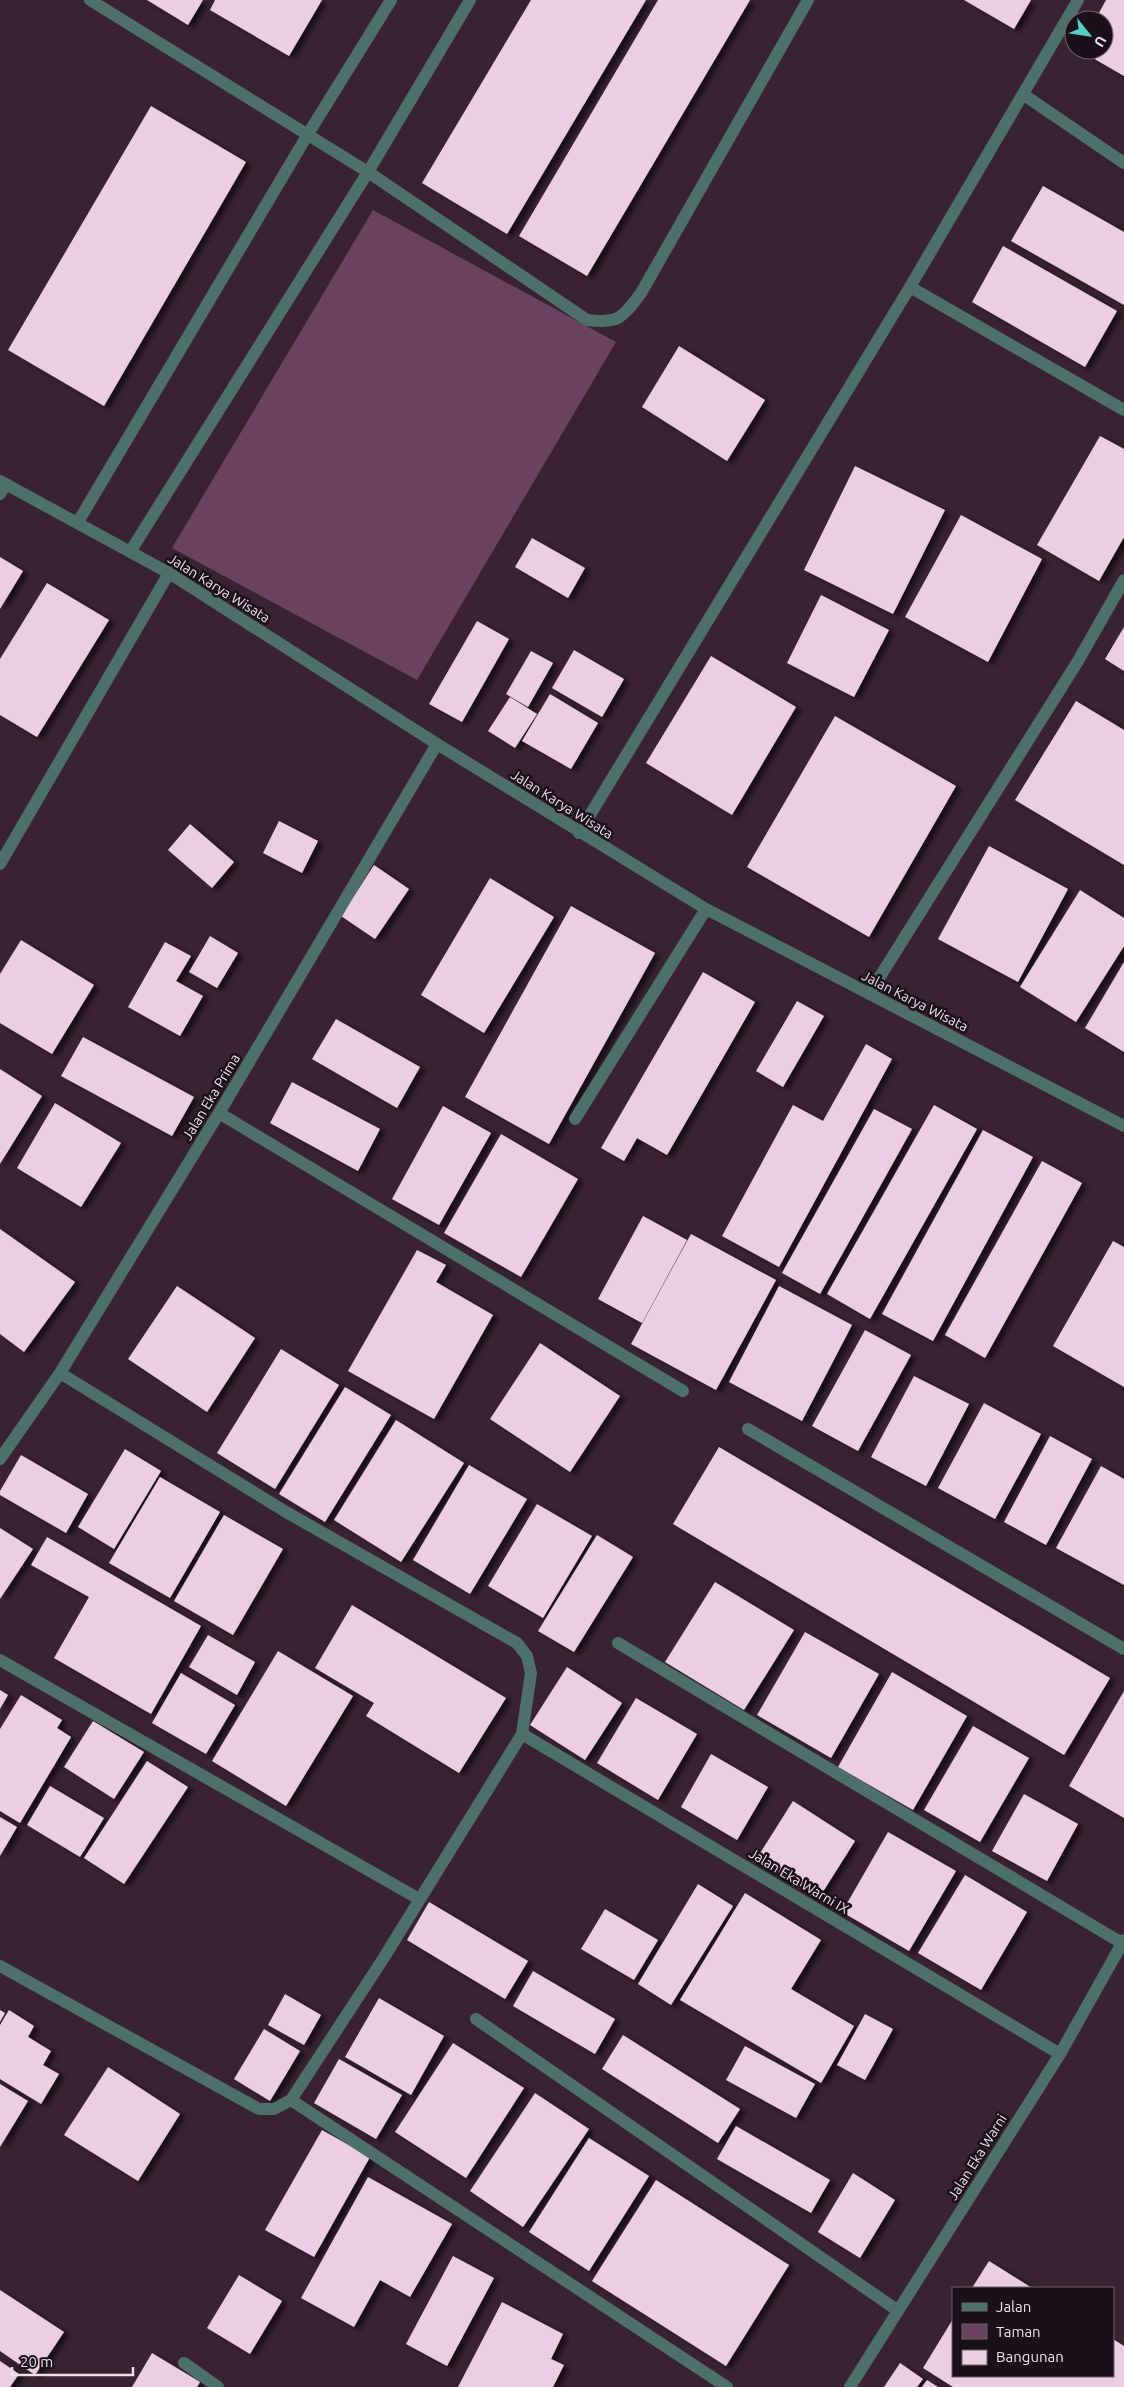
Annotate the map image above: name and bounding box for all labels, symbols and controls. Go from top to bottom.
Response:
north arrow [1064,10,1114,60]
text: U [1091,33,1110,50]
street label: Jalan Karya Wisata [165,550,273,626]
street label: Jalan Karya Wisata [508,766,616,842]
street label: Jalan Karya Wisata [859,967,971,1035]
street label: Jalan Eka Prima [179,1051,243,1143]
street label: Jalan Eka Warni IX [746,1845,852,1917]
street label: Jalan Eka Warni [944,2111,1010,2203]
legend [952,2287,1114,2377]
text: Jalan [996,2298,1031,2315]
text: Taman [996,2323,1041,2340]
scale bar [12,2344,134,2376]
text: Bangunan [996,2348,1064,2365]
text: 20 m [20,2353,53,2370]

